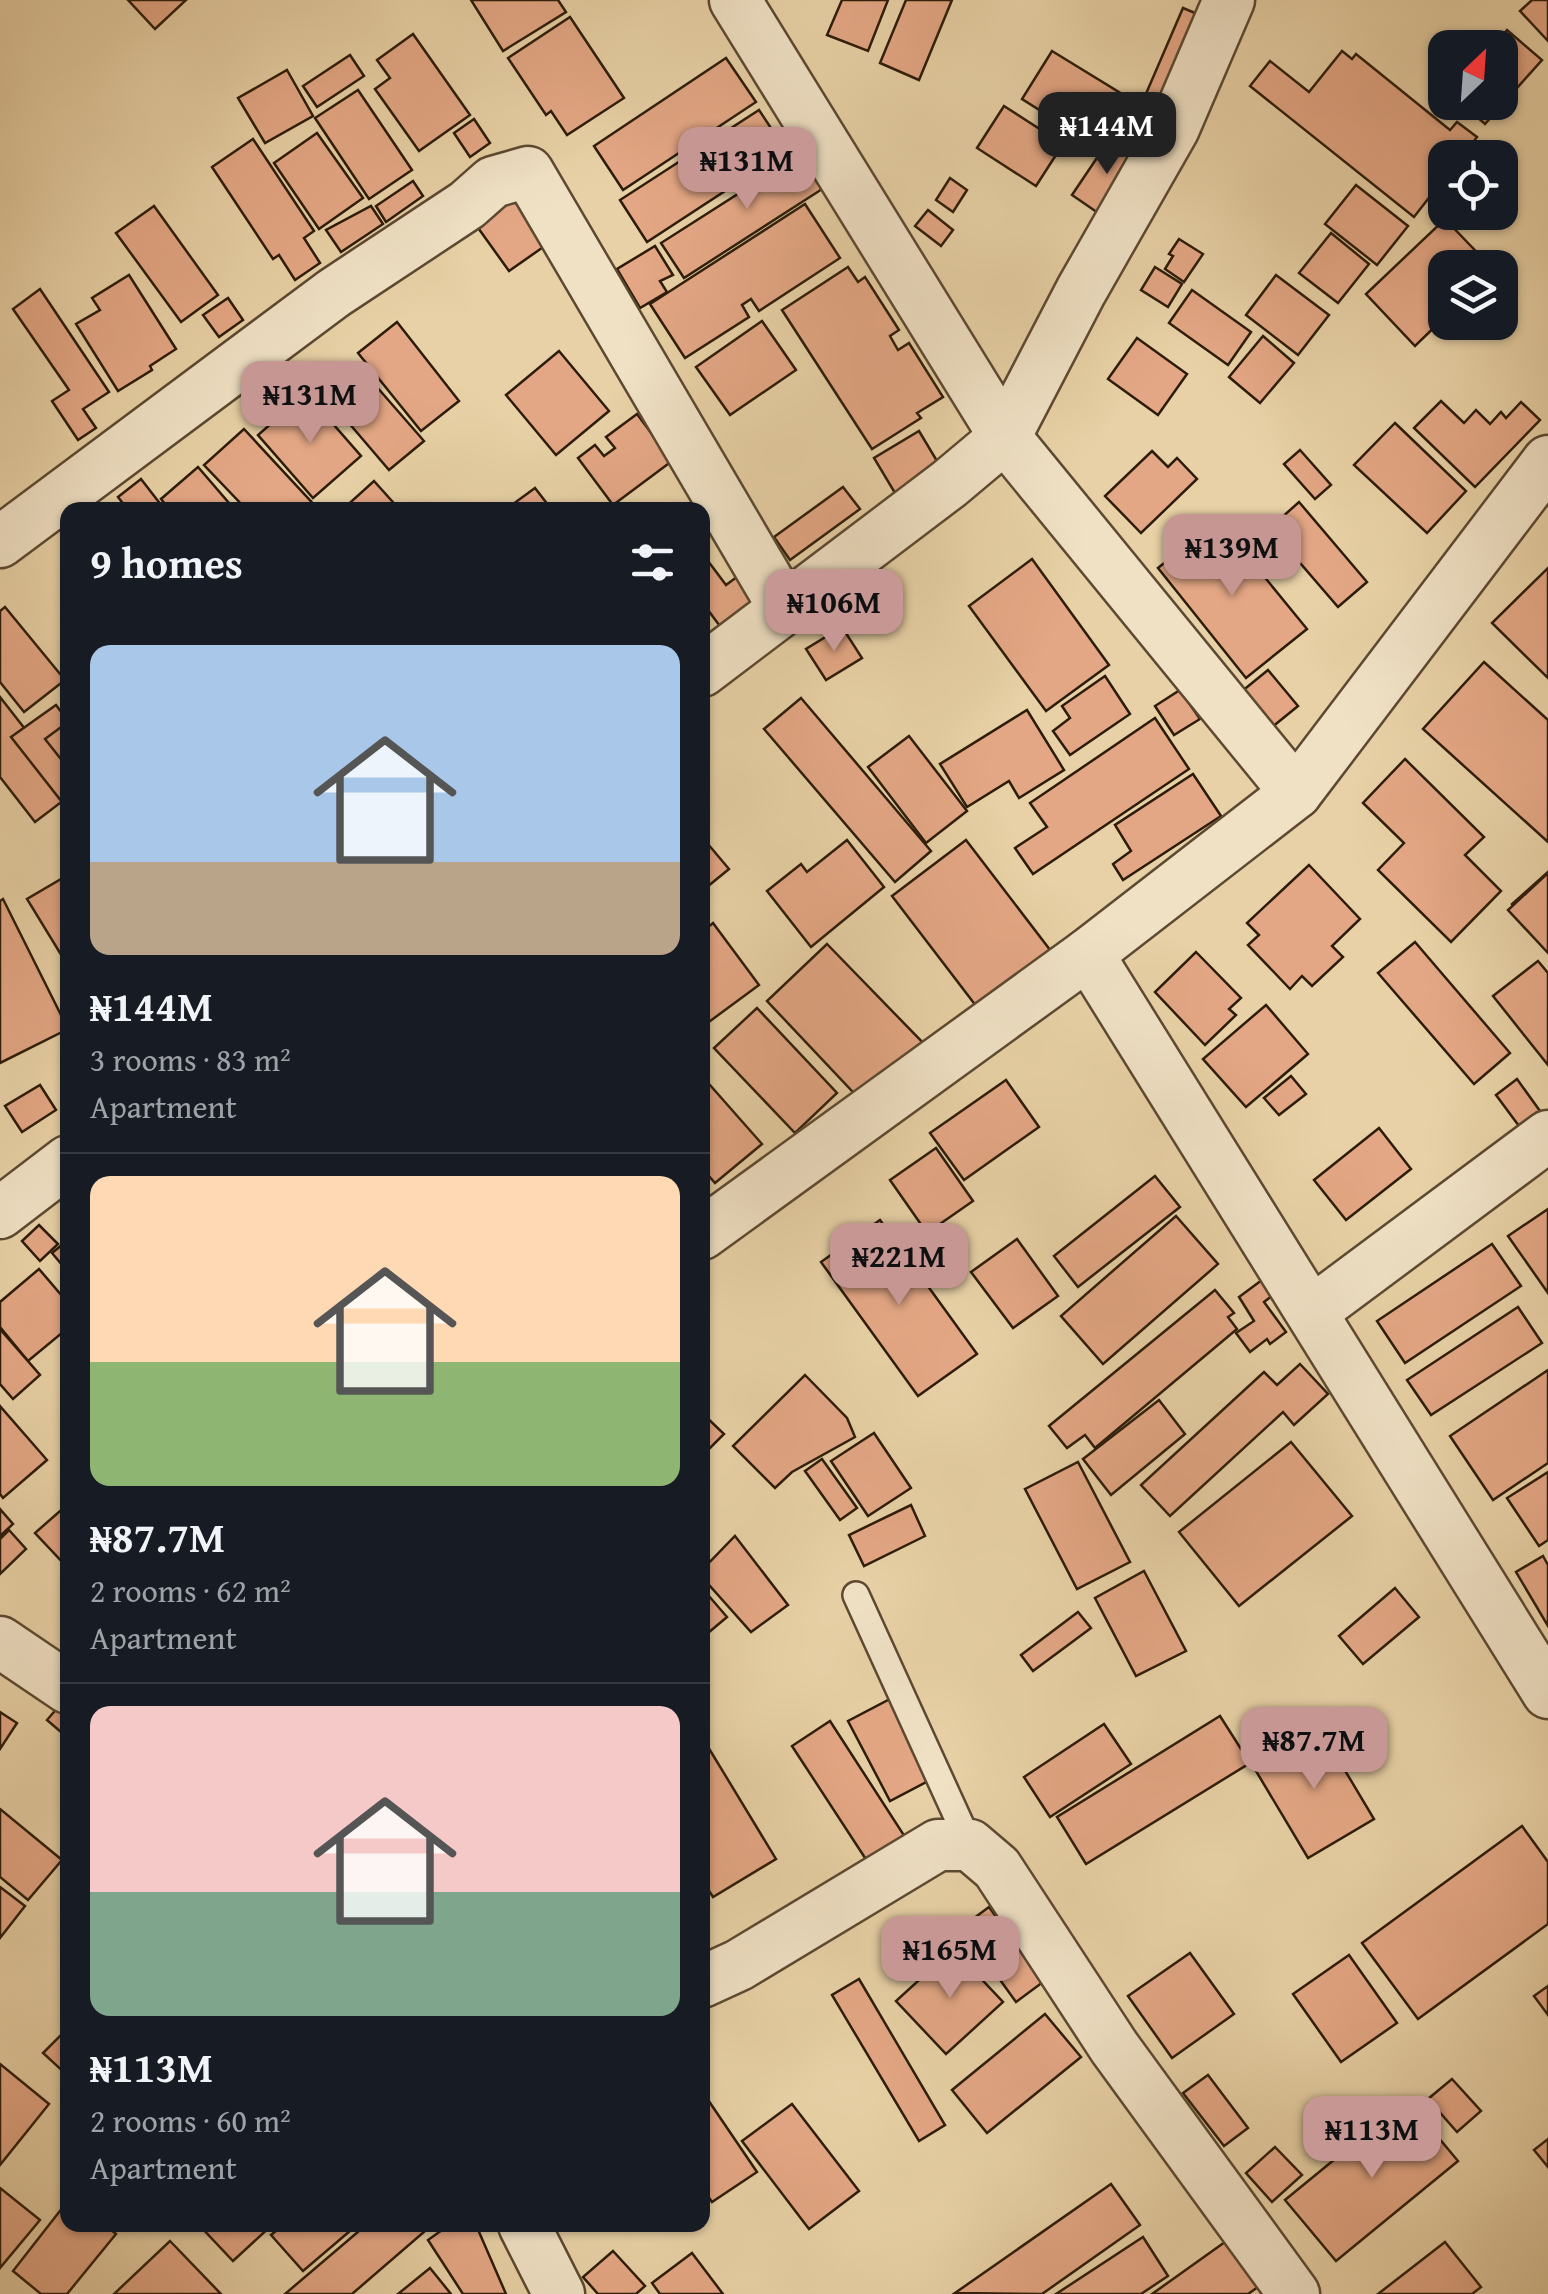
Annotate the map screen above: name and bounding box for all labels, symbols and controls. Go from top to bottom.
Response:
north arrow [1428,30,1518,120]
map controls [1428,30,1518,340]
pin: ₦144M [1037,92,1177,177]
text: ₦144M [1060,101,1154,148]
pin: ₦131M [677,127,817,212]
text: ₦131M [700,136,794,183]
button: locate [1428,140,1518,230]
button: layers [1428,250,1518,340]
pin: ₦131M [240,361,380,446]
text: ₦131M [263,370,357,417]
pin: ₦139M [1162,514,1302,599]
text: ₦139M [1185,523,1279,570]
text: 9 homes [90,532,243,593]
icon: filters [625,535,680,590]
pin: ₦106M [764,569,904,654]
text: ₦106M [787,578,881,625]
icon: home [295,710,475,890]
text: ₦144M [90,975,213,1036]
text: 3 rooms · 83 m² [90,1036,291,1083]
text: Apartment [90,1083,237,1130]
pin: ₦221M [829,1223,969,1308]
text: ₦221M [852,1232,946,1279]
icon: home [295,1241,475,1421]
text: ₦87.7M [90,1506,225,1567]
text: 2 rooms · 62 m² [90,1567,291,1614]
text: Apartment [90,1614,237,1661]
pin: ₦87.7M [1233,1707,1395,1792]
text: ₦87.7M [1263,1716,1365,1763]
icon: home [295,1771,475,1951]
pin: ₦165M [880,1916,1020,2001]
text: ₦165M [903,1925,997,1972]
text: ₦113M [90,2036,213,2097]
pin: ₦113M [1302,2096,1442,2181]
text: 2 rooms · 60 m² [90,2097,291,2144]
text: ₦113M [1325,2105,1419,2152]
text: Apartment [90,2144,237,2191]

